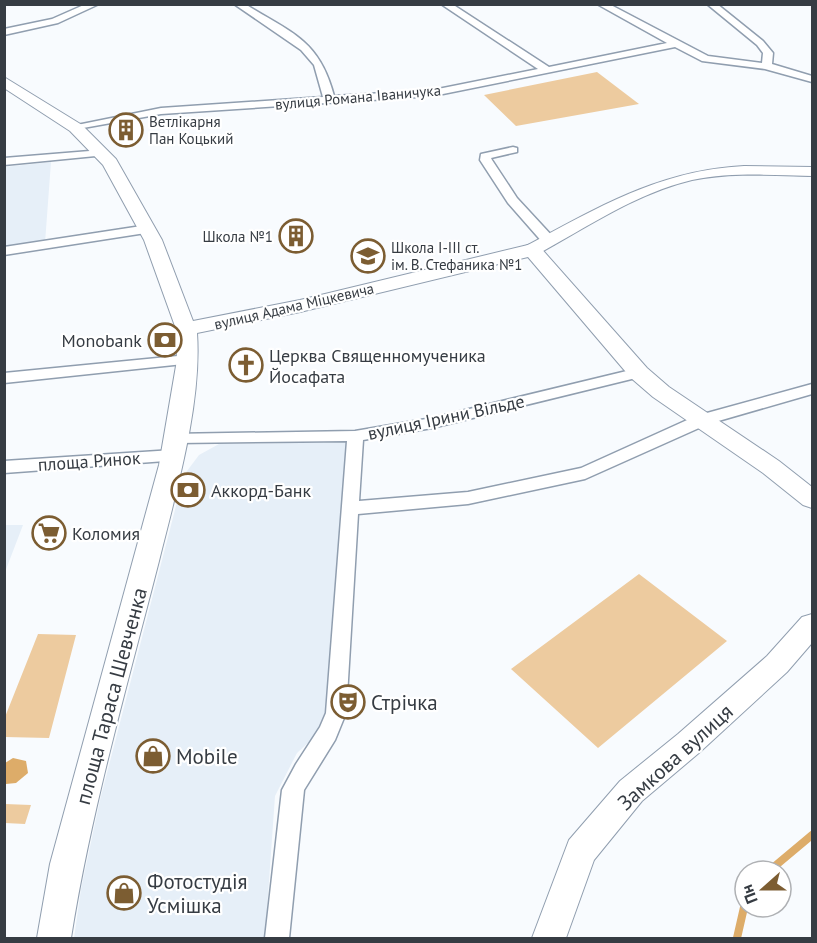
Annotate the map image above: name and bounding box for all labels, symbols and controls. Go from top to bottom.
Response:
street label: вулиця Романа Іваничука [274,80,442,114]
building icon: Ветлікарня Пан Коцький [108,112,144,148]
place label: Ветлікарня Пан Коцький [149,112,233,148]
building icon: Школа №1 [278,218,314,254]
place label: Школа №1 [202,227,273,246]
school or university icon: Школа I-III ст. ім. В. Стефаника №1 [350,238,386,274]
place label: Школа I-III ст. ім. В. Стефаника №1 [391,238,522,274]
street label: вулиця Адама Міцкевича [212,278,376,334]
bank icon: Monobank [147,322,183,358]
place label: Monobank [62,329,142,352]
place label: Церква Священномученика Йосафата [269,344,486,388]
church icon: Церква Священномученика Йосафата [228,347,264,383]
street label: вулиця Ірини Вільде [365,389,527,445]
street label: площа Ринок [37,446,142,476]
bank icon: Аккорд-Банк [170,472,206,508]
place label: Аккорд-Банк [211,479,312,502]
supermarket icon: Коломия [31,515,67,551]
place label: Коломия [72,522,140,545]
street label: площа Тараса Шевченка [69,585,153,807]
theatre icon: Стрічка [330,684,366,720]
place label: Стрічка [371,689,438,716]
street label: Замкова вулиця [612,698,738,816]
shop icon: Mobile [135,738,171,774]
place label: Mobile [176,743,238,770]
north arrow [733,859,793,919]
place label: Фотостудія Усмішка [147,868,248,919]
shop icon: Фотостудія Усмішка [106,875,142,911]
text: Пн [736,882,762,907]

